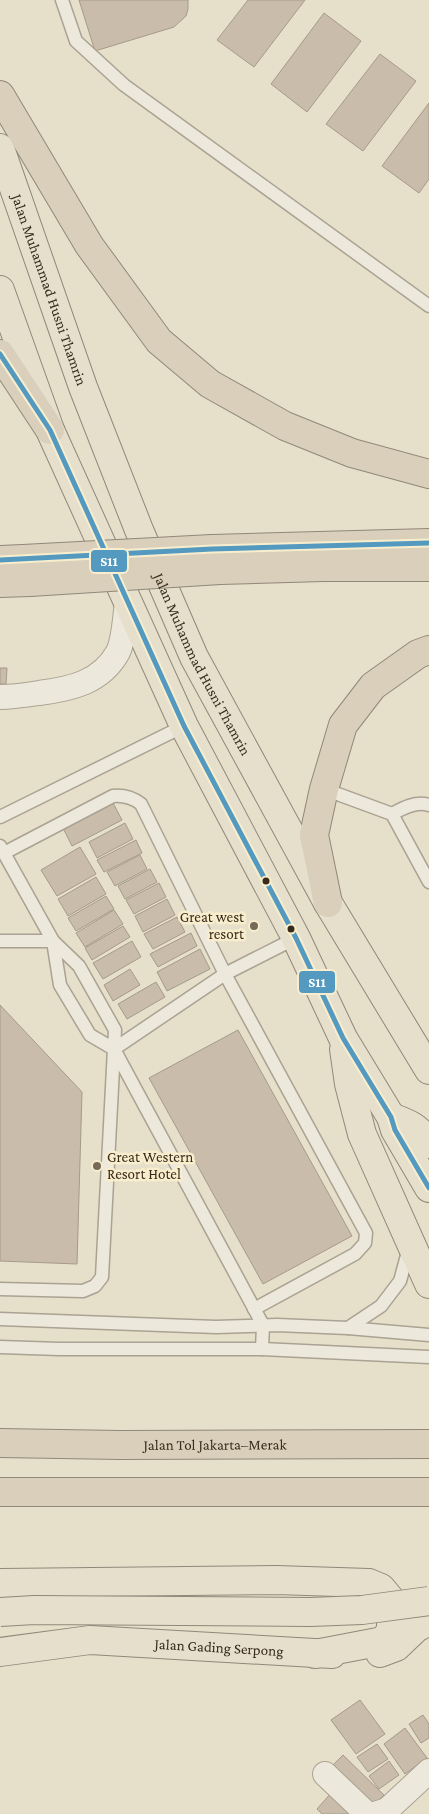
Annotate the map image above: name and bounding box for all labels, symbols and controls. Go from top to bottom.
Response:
street label: Jalan Muhammad Husni Thamrin [7,190,90,388]
line badge: S11 [90,549,128,573]
text: S11 [100,553,118,569]
street label: Jalan Muhammad Husni Thamrin [149,569,254,758]
unlabelled marker [261,876,271,886]
place label: Great west resort [180,909,245,942]
marker: Great west resort [248,920,260,932]
unlabelled marker [286,924,296,934]
line badge: S11 [298,970,336,994]
text: S11 [308,974,326,990]
place label: Great Western Resort Hotel [107,1149,193,1182]
marker: Great Western Resort Hotel [91,1160,103,1172]
street label: Jalan Tol Jakarta–Merak [141,1436,287,1454]
street label: Jalan Gading Serpong [152,1636,284,1660]

